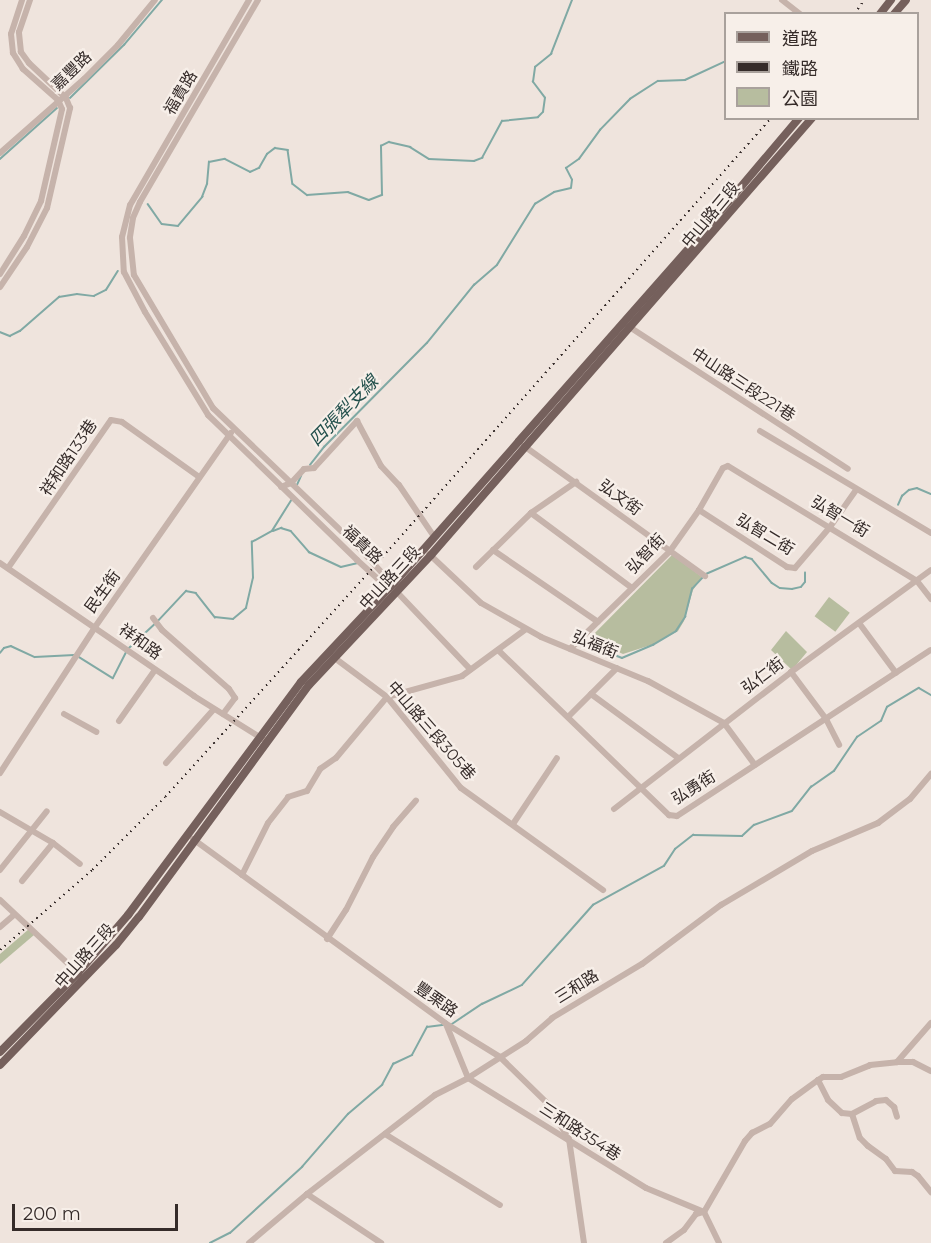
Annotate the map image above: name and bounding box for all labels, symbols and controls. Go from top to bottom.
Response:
legend [724,12,919,120]
text: 道路 [782,28,818,50]
street label: 嘉豐路 [48,47,96,95]
text: 鐵路 [782,58,818,80]
street label: 福貴路 [160,67,202,119]
text: 公園 [782,88,818,110]
street label: 中山路三段 [678,178,744,252]
street label: 中山路三段221巷 [687,344,799,426]
water label: 四張犁支線 [305,371,383,451]
street label: 祥和路133巷 [37,416,101,500]
street label: 弘文街 [595,476,645,520]
street label: 弘智一街 [808,492,872,542]
street label: 弘智二街 [733,510,797,560]
street label: 福貴路 [338,522,386,568]
street label: 弘智街 [623,530,669,578]
street label: 中山路三段 [356,542,424,614]
street label: 民生街 [81,567,125,617]
street label: 祥和路 [115,620,165,664]
street label: 弘福街 [569,627,621,663]
street label: 弘仁街 [738,654,788,698]
street label: 中山路三段305巷 [383,678,479,784]
street label: 弘勇街 [669,767,719,809]
street label: 中山路三段 [51,920,119,992]
street label: 三和路 [552,966,602,1008]
street label: 豐栗路 [411,978,461,1022]
street label: 三和路354巷 [536,1099,624,1165]
scale bar [15,1192,182,1230]
text: 200 m [23,1203,81,1225]

